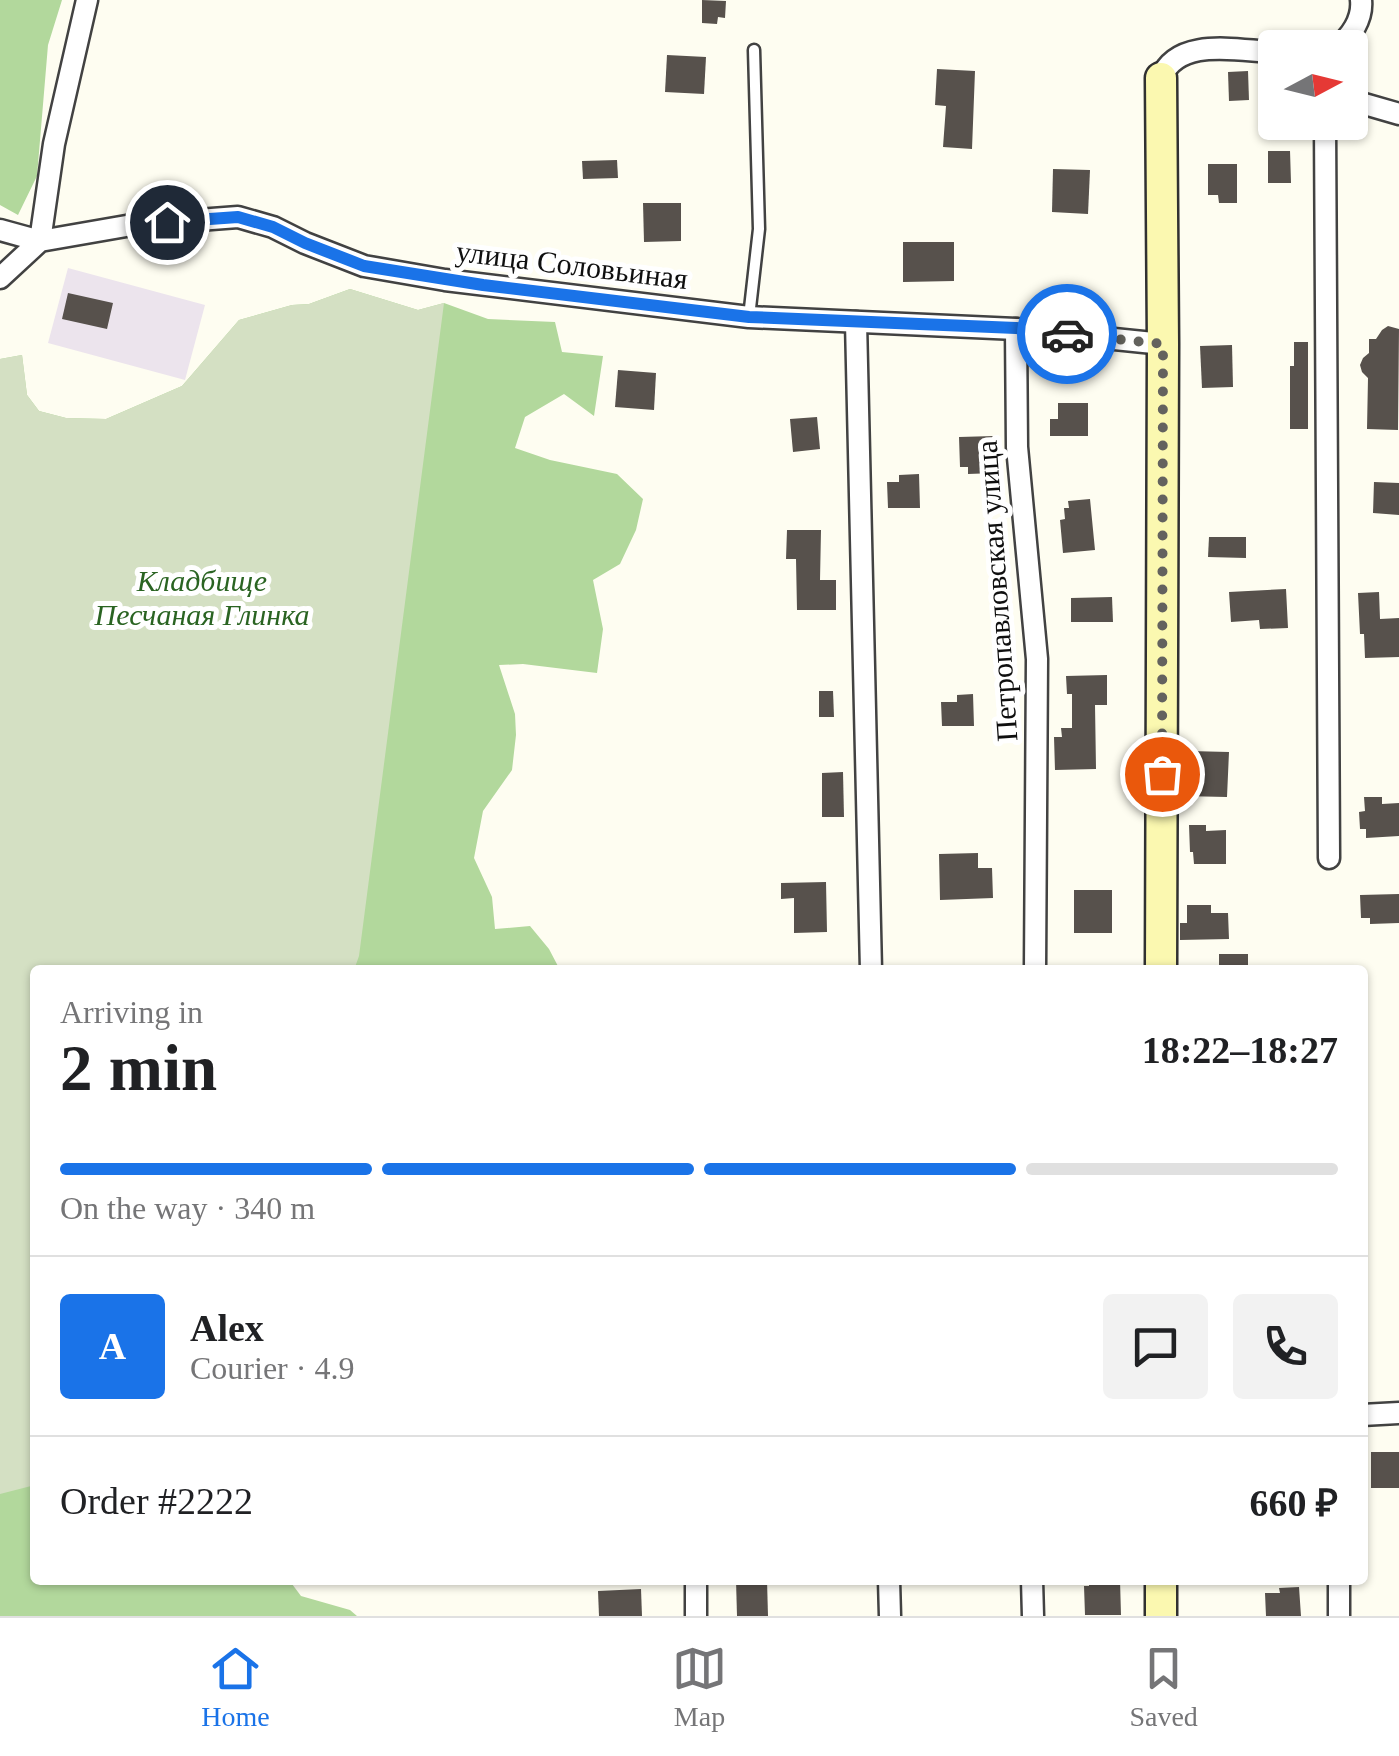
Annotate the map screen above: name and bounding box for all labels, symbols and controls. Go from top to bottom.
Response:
north arrow [1258,30,1368,140]
map controls [1258,30,1368,140]
pin [125,180,210,265]
icon: home [140,195,195,250]
street label: улица Соловьиная [454,234,690,295]
courier [1017,284,1117,384]
icon: car [1040,307,1095,362]
street label: Петропавловская улица [970,439,1023,743]
park label: Кладбище Песчаная Глинка [94,564,309,631]
pin [1120,732,1205,817]
icon: bag [1135,747,1190,802]
text: Arriving in [60,994,203,1030]
text: 18:22–18:27 [1142,1029,1338,1071]
text: 2 min [60,1032,217,1104]
text: On the way · 340 m [60,1190,315,1226]
button: chat [1103,1294,1208,1399]
button: phone [1233,1294,1338,1399]
text: Alex [190,1307,264,1349]
text: A [99,1325,126,1367]
text: Courier · 4.9 [190,1350,354,1386]
text: Order #2222 [60,1480,253,1522]
text: 660 ₽ [1249,1482,1338,1524]
tab: Home [201,1641,270,1733]
tab: Map [672,1641,727,1733]
tab: Saved [1129,1641,1198,1733]

